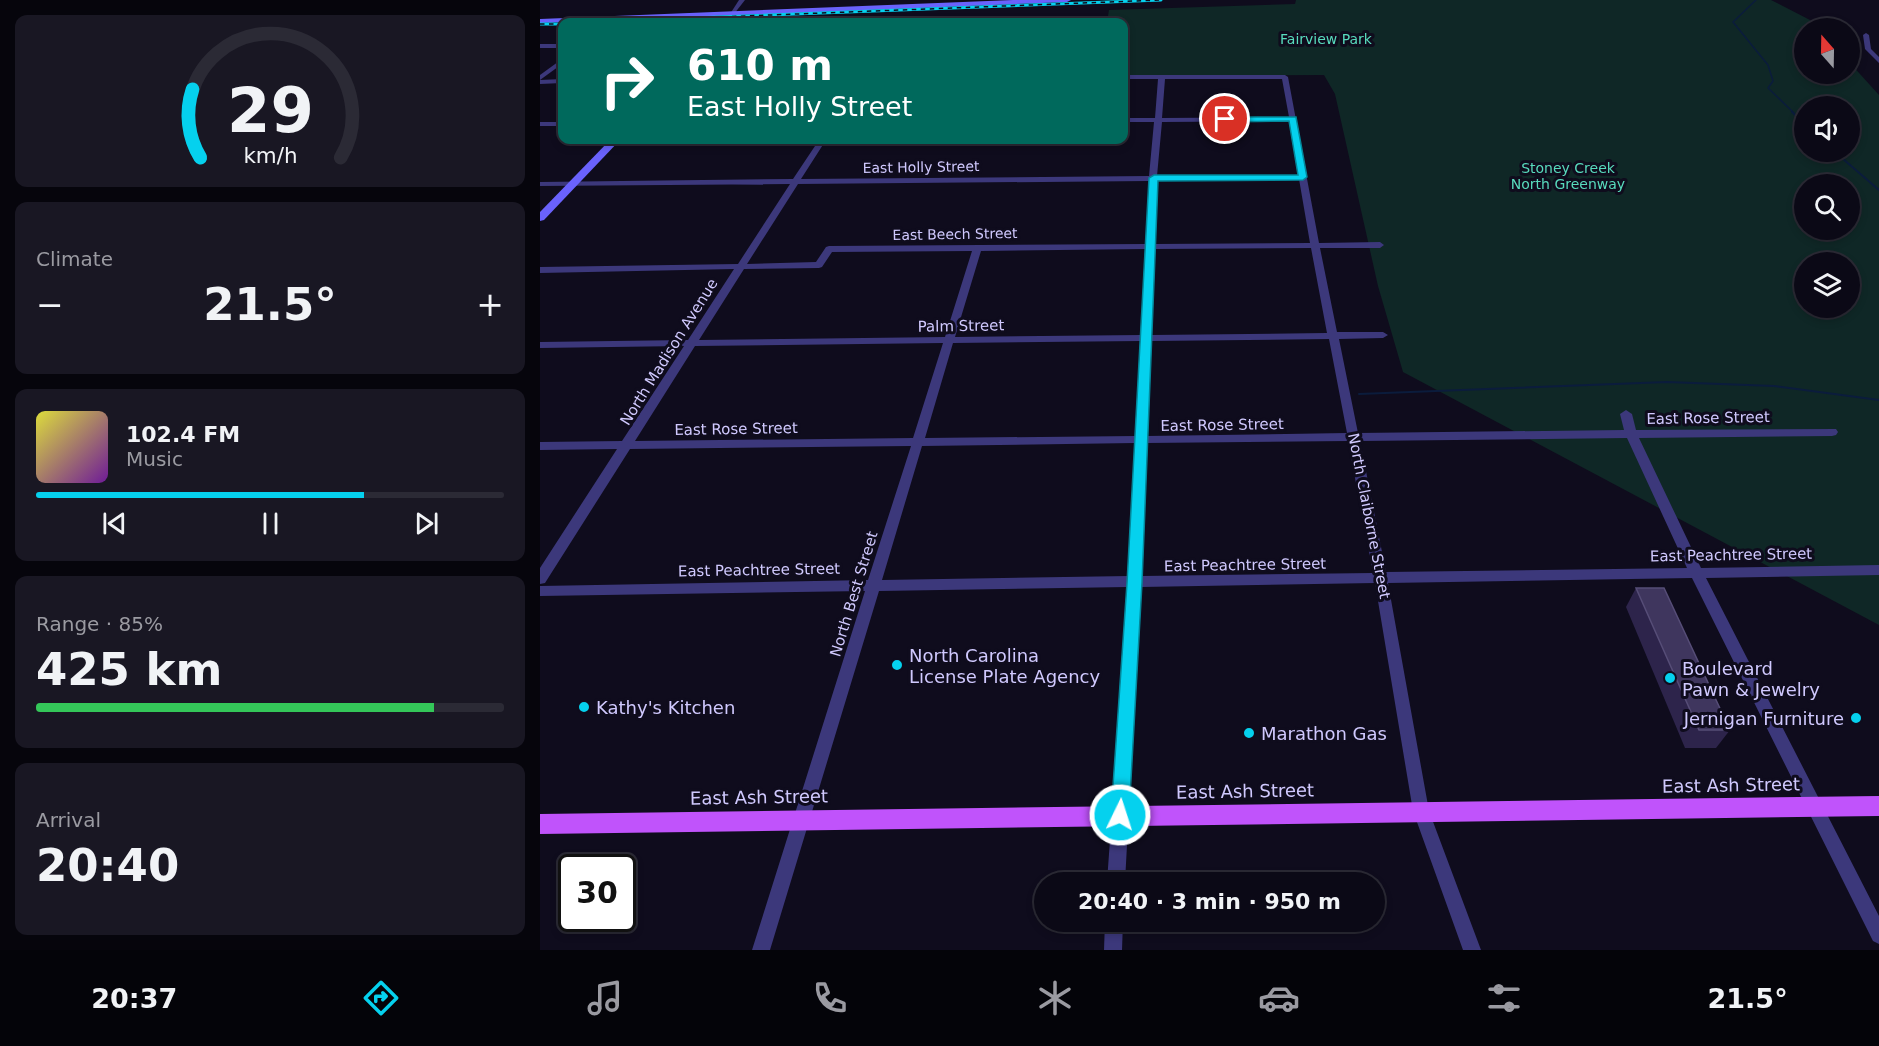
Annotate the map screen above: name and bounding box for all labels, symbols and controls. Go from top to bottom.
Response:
north arrow [1794,18,1860,84]
map controls [1794,18,1860,318]
park label: Fairview Park [1280,31,1373,47]
text: 610 m [687,41,833,90]
icon: right [588,42,666,120]
text: 29 [227,74,313,147]
text: East Holly Street [687,91,912,122]
pin [1199,93,1250,144]
button: sound [1794,96,1860,162]
icon: arrive [1208,102,1241,135]
text: km/h [243,143,297,168]
street label: East Holly Street [862,158,980,176]
park label: Stoney Creek North Greenway [1511,160,1625,192]
button: search [1794,174,1860,240]
street label: East Beech Street [892,225,1018,243]
text: Climate [36,247,113,271]
button: layers [1794,252,1860,318]
street label: North Madison Avenue [616,275,722,429]
text: 21.5° [203,278,337,331]
text: − [36,285,64,324]
text: + [476,285,504,324]
street label: Palm Street [917,316,1005,336]
street label: East Rose Street [1646,408,1770,428]
street label: East Rose Street [1160,415,1284,435]
street label: East Rose Street [674,419,798,439]
text: 102.4 FM [126,422,240,447]
street label: North Claiborne Street [1344,432,1394,600]
text: Music [126,447,183,471]
icon: previous [98,507,131,540]
icon: pause [254,507,287,540]
icon: next [410,507,443,540]
street label: North Best Street [826,529,882,659]
street label: East Peachtree Street [1650,545,1812,565]
street label: East Peachtree Street [1164,555,1326,575]
street label: East Peachtree Street [678,560,840,580]
text: Range · 85% [36,612,163,636]
text: 425 km [36,643,222,696]
place label: North Carolina License Plate Agency [909,645,1100,687]
marker: North Carolina License Plate Agency [890,658,904,672]
place label: Boulevard Pawn & Jewelry [1682,658,1820,700]
marker: Boulevard Pawn & Jewelry [1663,671,1677,685]
place label: Kathy's Kitchen [596,697,735,718]
marker: Kathy's Kitchen [577,700,591,714]
place label: Jernigan Furniture [1683,708,1844,729]
marker: Jernigan Furniture [1849,711,1863,725]
place label: Marathon Gas [1261,723,1387,744]
marker: Marathon Gas [1242,726,1256,740]
street label: East Ash Street [1662,773,1800,797]
street label: East Ash Street [1176,779,1314,803]
position arrow [1088,783,1152,847]
street label: East Ash Street [690,785,828,809]
text: Arrival [36,808,101,832]
text: 20:40 [36,839,179,892]
speed limit sign: 30 [558,854,636,932]
text: 20:40 · 3 min · 950 m [1078,889,1341,914]
icon: directions [360,977,402,1019]
icon: music [584,977,626,1019]
icon: phone [809,977,851,1019]
icon: climate [1034,977,1076,1019]
icon: car [1258,977,1300,1019]
icon: filters [1483,977,1525,1019]
text: 20:37 [91,983,177,1014]
text: 21.5° [1708,983,1788,1014]

